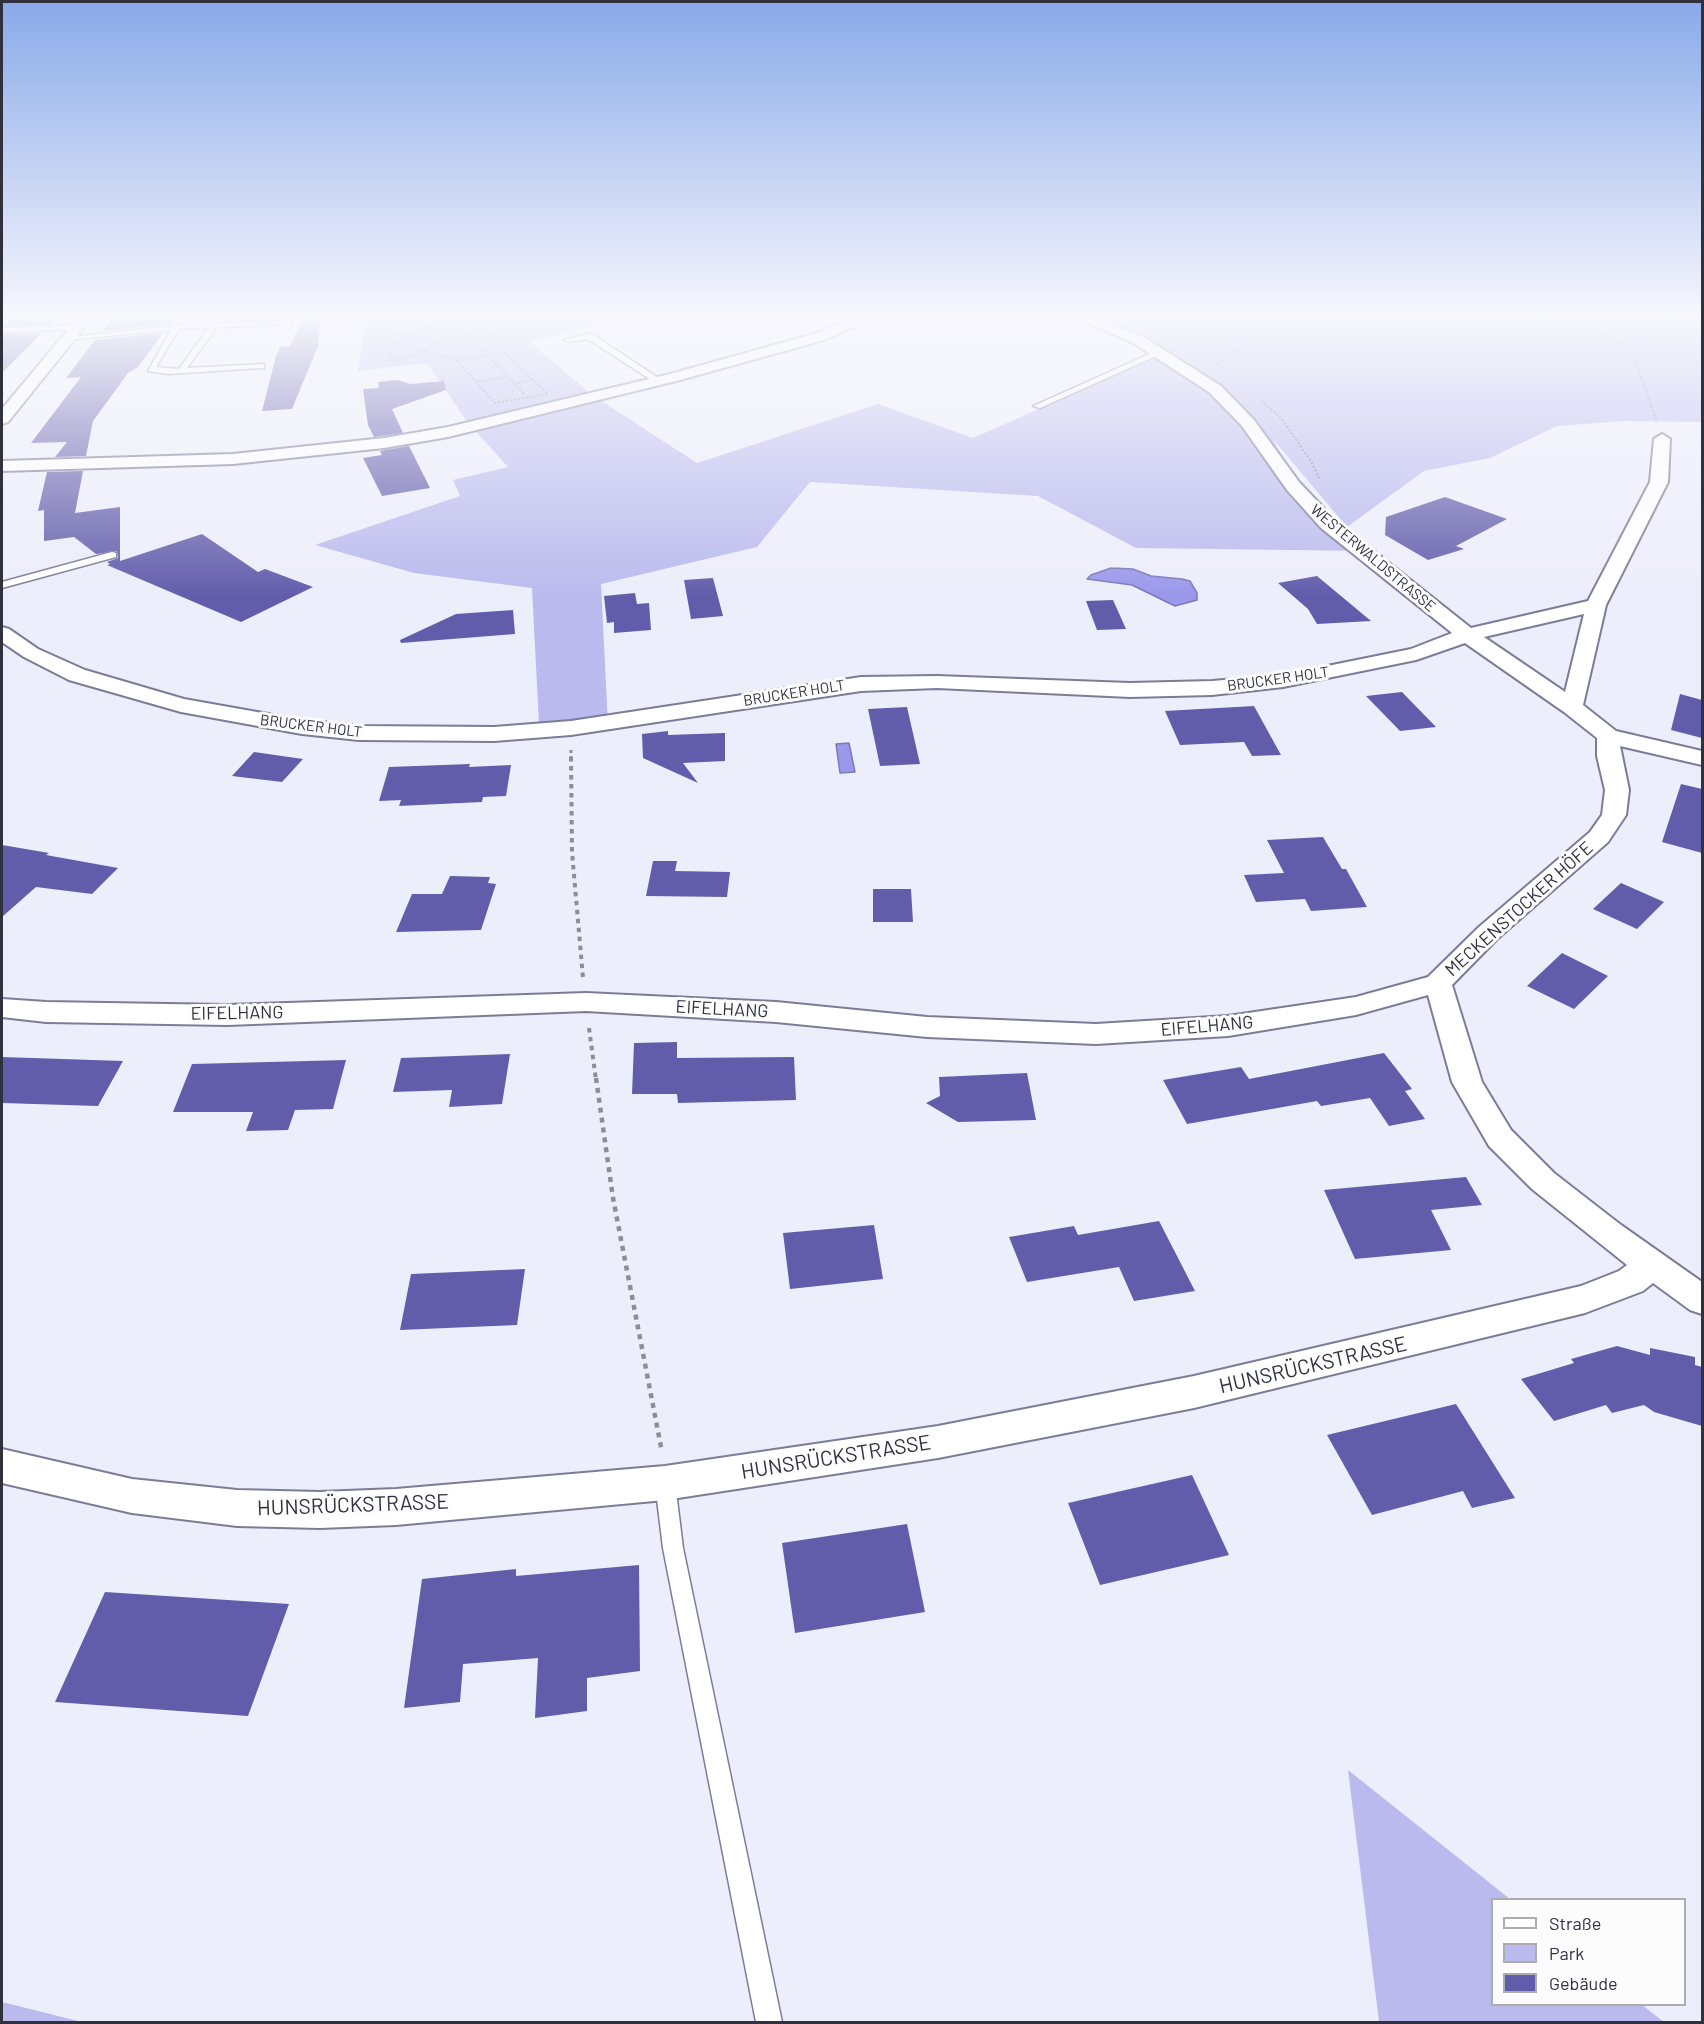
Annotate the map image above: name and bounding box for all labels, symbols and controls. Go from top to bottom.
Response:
street label: WESTERWALDSTRASSE [1307,500,1439,616]
street label: BRUCKER HOLT [1226,663,1330,695]
street label: BRUCKER HOLT [742,676,846,710]
street label: BRUCKER HOLT [259,711,363,741]
street label: MECKENSTOCKER HÖFE [1441,837,1597,981]
street label: EIFELHANG [675,996,769,1022]
street label: EIFELHANG [190,1001,284,1025]
street label: EIFELHANG [1160,1011,1254,1041]
street label: HUNSRÜCKSTRASSE [1217,1331,1409,1399]
street label: HUNSRÜCKSTRASSE [739,1430,933,1484]
street label: HUNSRÜCKSTRASSE [257,1489,449,1521]
legend [1491,1898,1686,2006]
text: Straße [1549,1912,1601,1934]
text: Park [1549,1942,1584,1964]
text: Gebäude [1549,1972,1618,1994]

